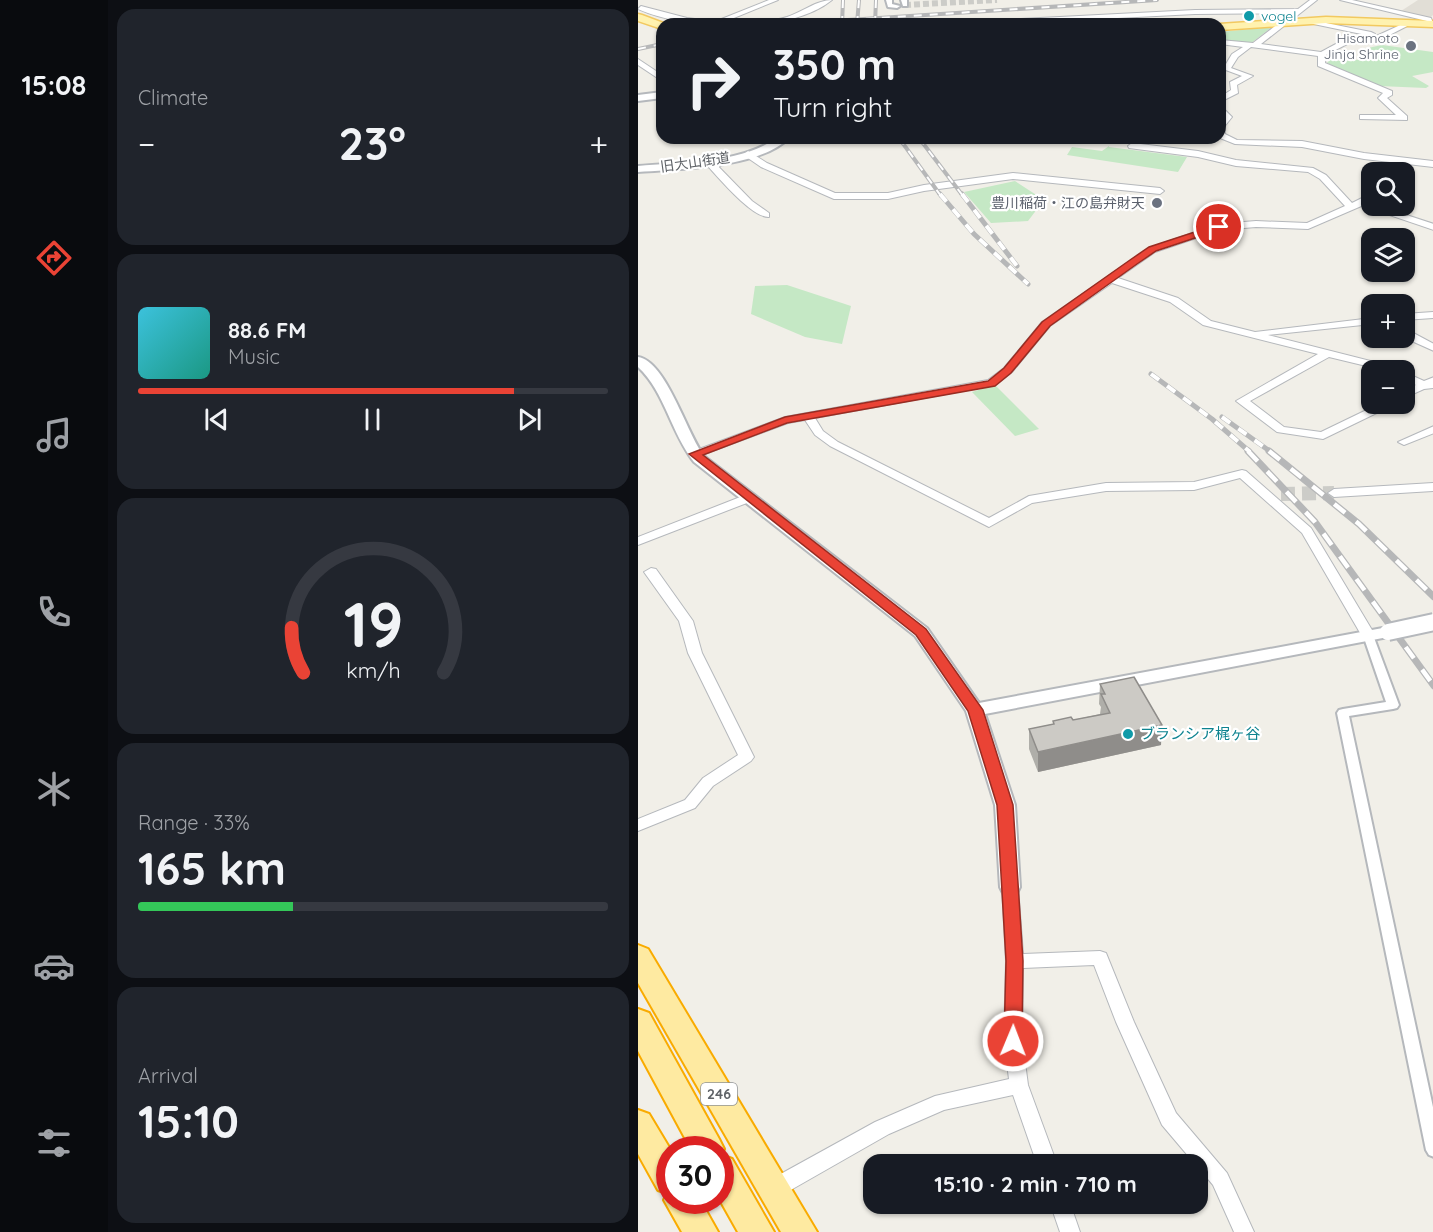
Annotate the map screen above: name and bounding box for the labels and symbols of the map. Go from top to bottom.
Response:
place label: vogel [1261,7,1296,25]
marker: vogel [1242,9,1256,23]
place label: Hisamoto Jinja Shrine [1324,29,1399,63]
marker: Hisamoto Jinja Shrine [1404,39,1418,53]
street label: 旧大山街道 [659,148,731,176]
place label: 豊川稲荷・江の島弁財天 [991,194,1145,212]
marker: 豊川稲荷・江の島弁財天 [1150,196,1164,210]
pin [1193,201,1244,252]
place label: ブランシア梶ヶ谷 [1140,724,1260,743]
marker: ブランシア梶ヶ谷 [1121,727,1135,741]
position arrow [981,1009,1045,1073]
road number: 246 [701,1083,737,1105]
speed limit sign: 30 [656,1136,734,1214]

